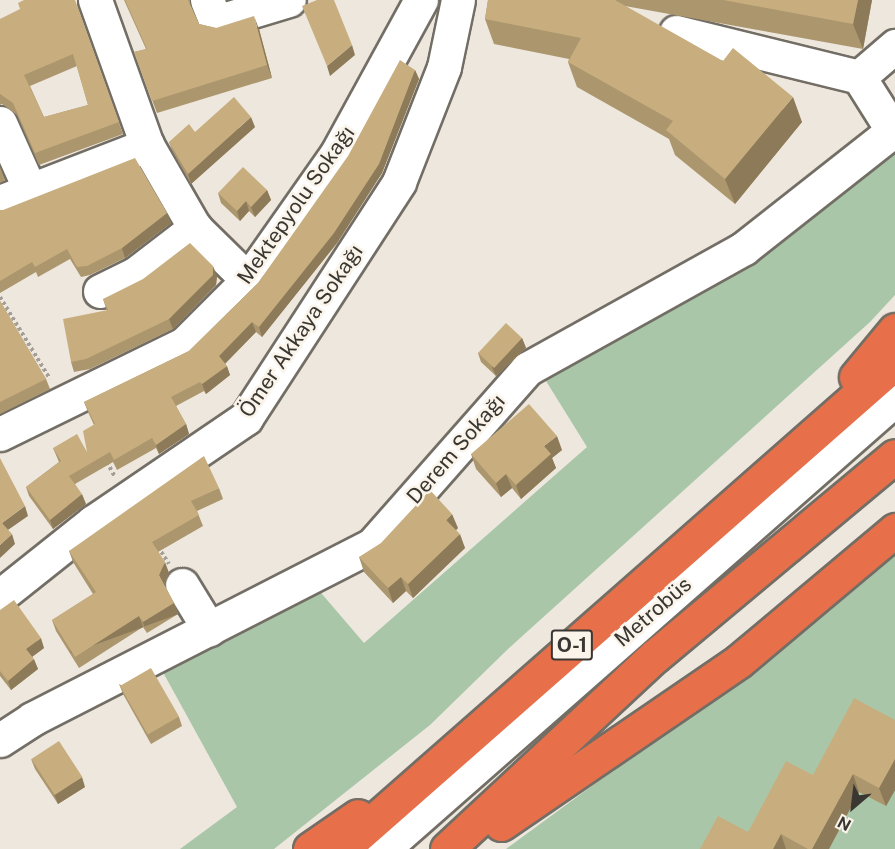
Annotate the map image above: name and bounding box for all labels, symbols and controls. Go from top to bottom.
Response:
street label: Mektepyolu Sokağı [232,121,360,289]
street label: Ömer Akkaya Sokağı [234,240,368,422]
street label: Derem Sokağı [402,389,510,509]
street label: Metrobüs [610,572,696,652]
road number: O-1 [550,628,594,662]
north arrow [823,777,883,837]
text: N [834,812,854,835]

